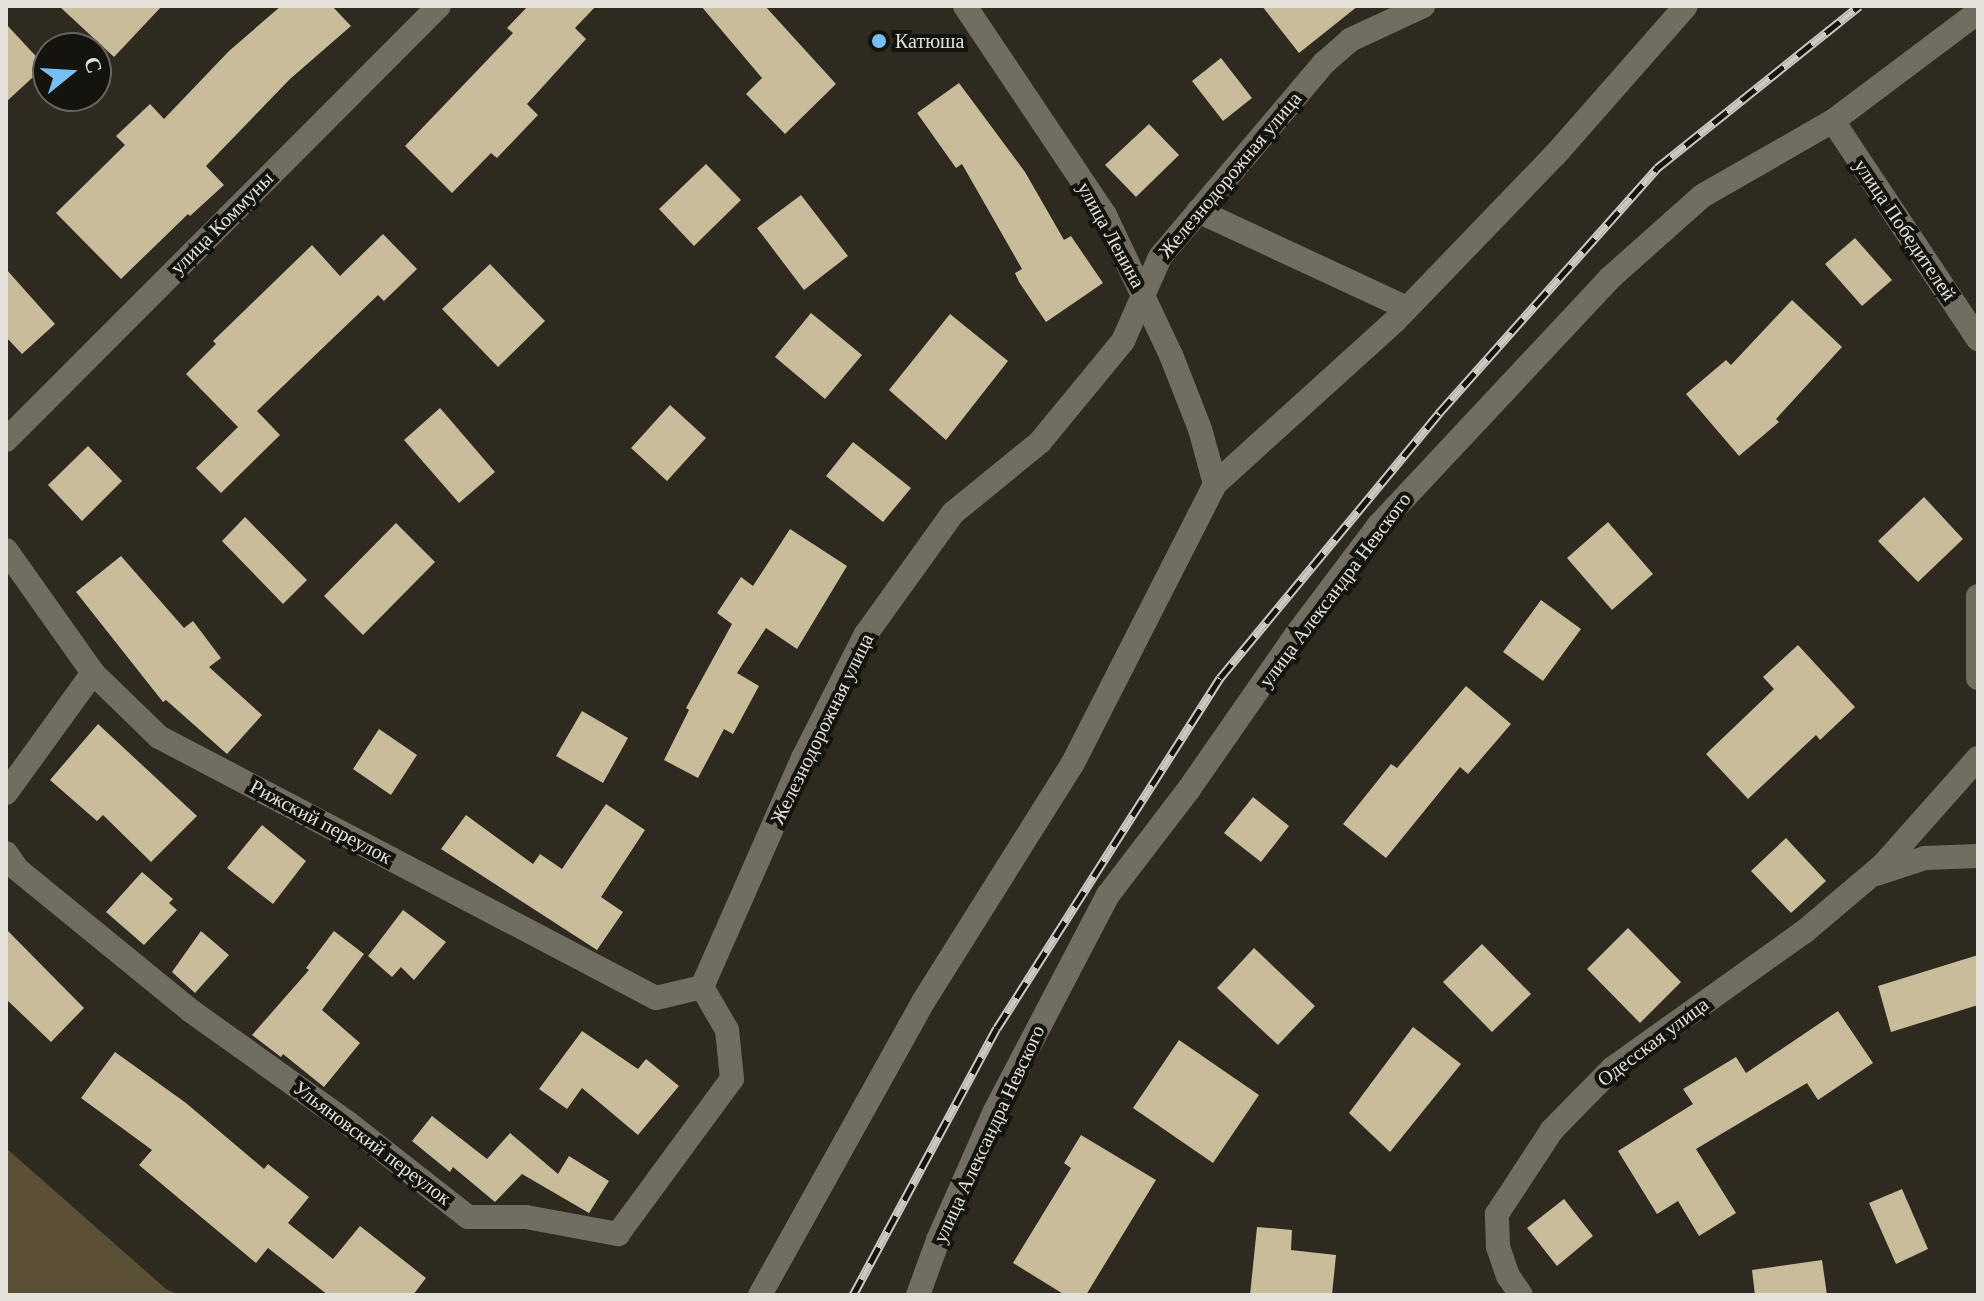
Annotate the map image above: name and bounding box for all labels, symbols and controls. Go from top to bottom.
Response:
place label: Катюша [895,29,964,53]
north arrow [32,32,112,112]
marker: Катюша [870,32,888,50]
text: С [79,54,108,76]
street label: Железнодорожная улица [1153,87,1307,263]
street label: улица Победителей [1849,155,1961,305]
street label: улица Коммуны [166,167,278,279]
street label: улица Ленина [1072,178,1150,292]
street label: улица Александра Невского [1254,488,1416,692]
street label: Железнодорожная улица [765,630,879,828]
street label: Рижский переулок [246,775,396,869]
street label: Одесская улица [1593,992,1713,1092]
street label: улица Александра Невского [928,1021,1050,1247]
street label: Ульяновский переулок [288,1076,456,1210]

